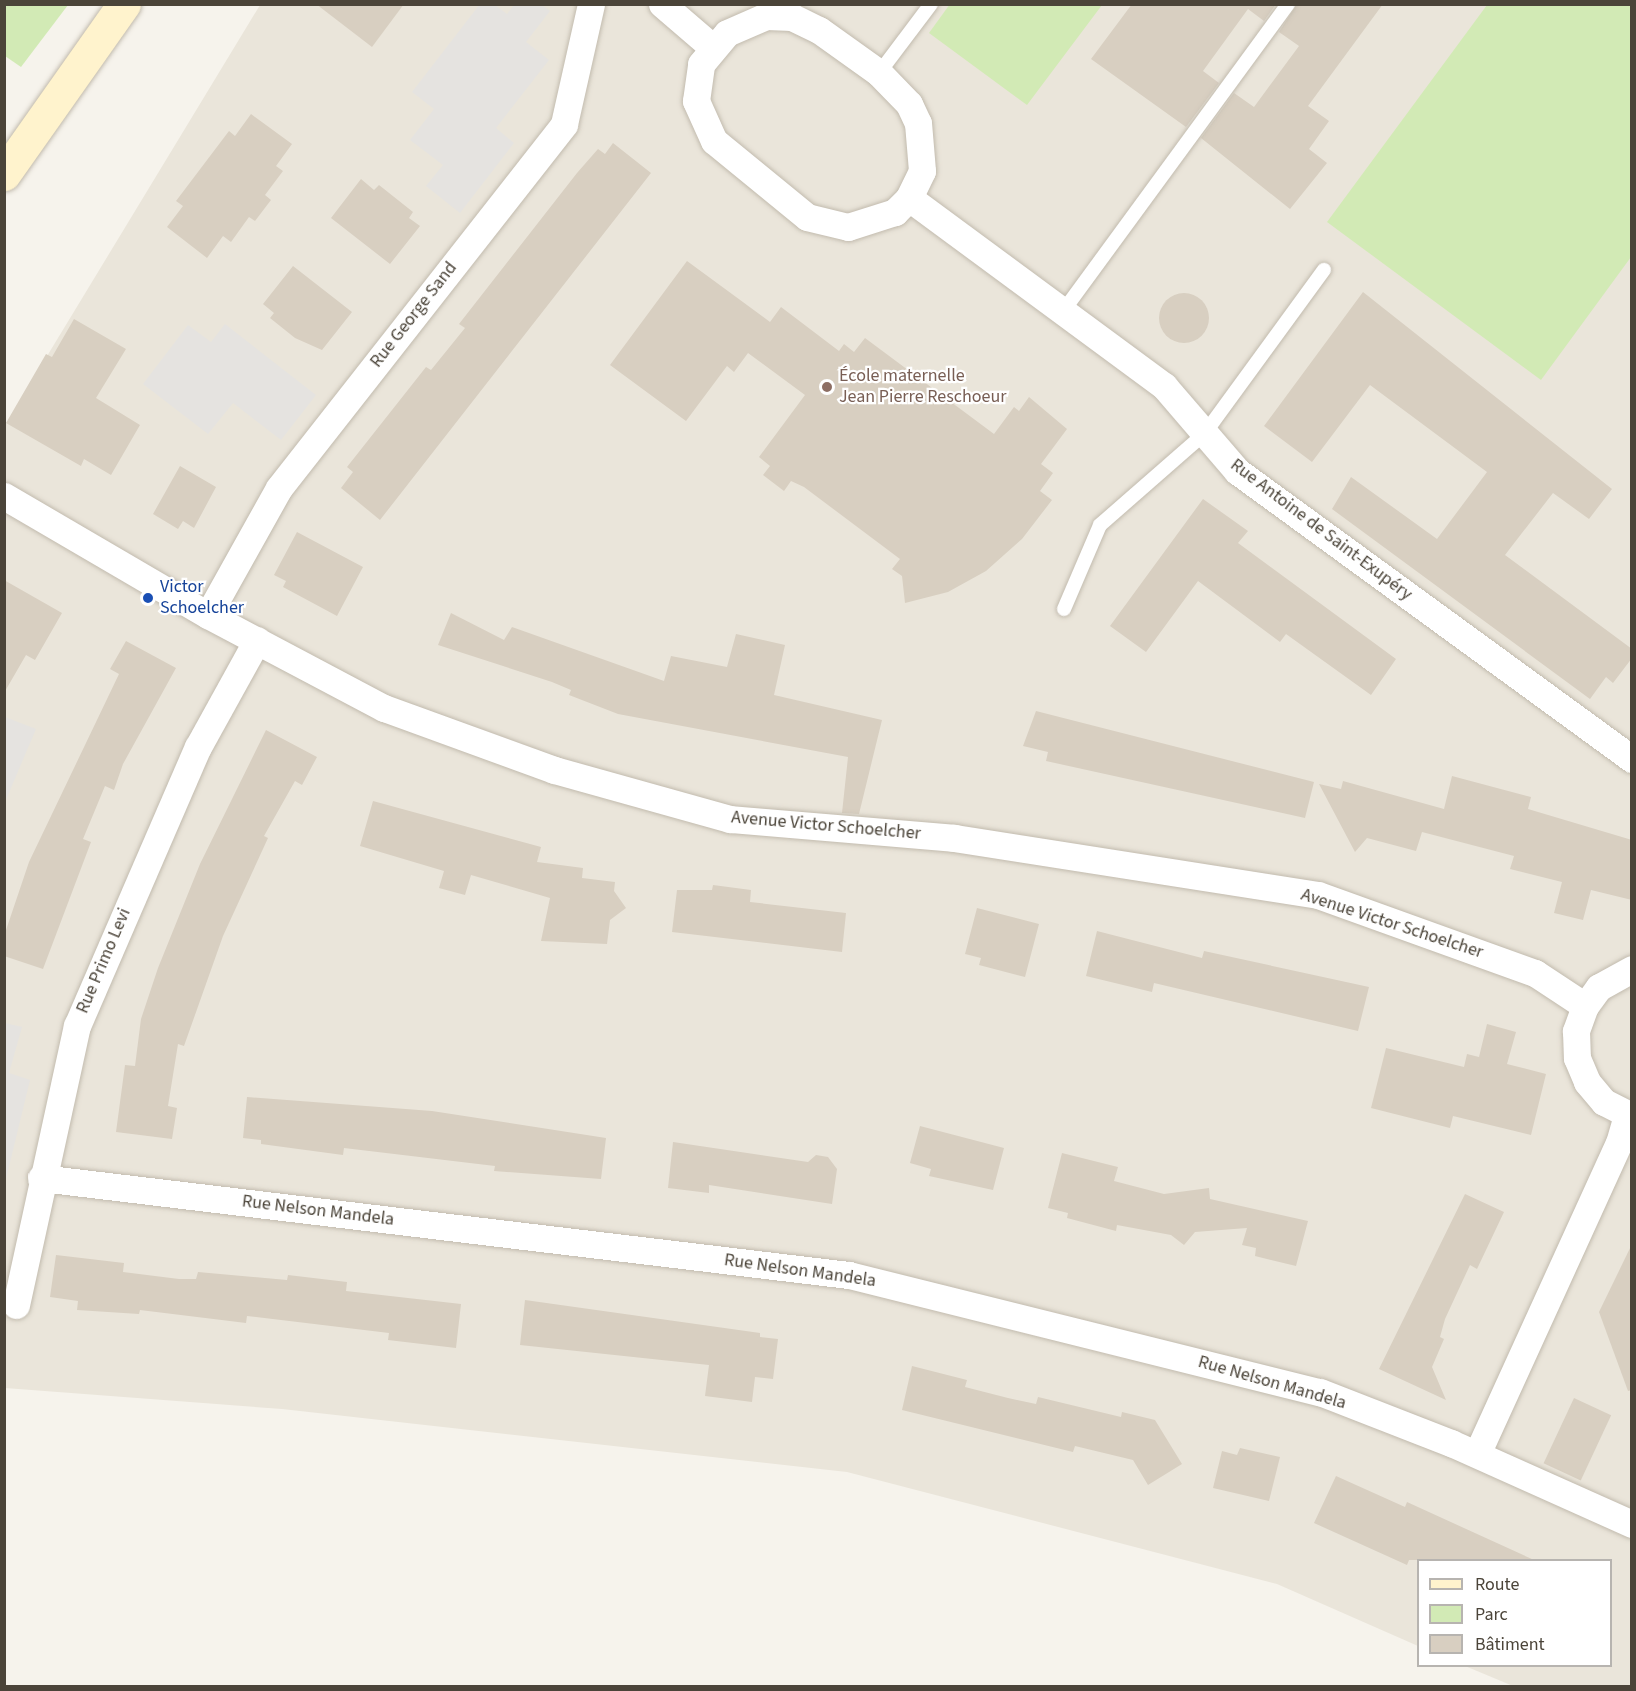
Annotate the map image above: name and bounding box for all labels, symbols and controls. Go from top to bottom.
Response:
street label: Rue George Sand [366,258,462,372]
place label: École maternelle Jean Pierre Reschoeur [839,366,1006,409]
marker: École maternelle Jean Pierre Reschoeur [820,380,834,394]
street label: Rue Antoine de Saint-Exupéry [1226,455,1416,605]
place label: Victor Schoelcher [160,577,244,620]
marker: Victor Schoelcher [141,591,155,605]
street label: Avenue Victor Schoelcher [730,807,922,845]
street label: Avenue Victor Schoelcher [1298,884,1486,964]
street label: Rue Primo Levi [72,905,136,1017]
street label: Rue Nelson Mandela [241,1191,395,1231]
street label: Rue Nelson Mandela [723,1250,877,1292]
street label: Rue Nelson Mandela [1195,1352,1349,1414]
legend [1417,1559,1612,1667]
text: Route [1475,1572,1519,1597]
text: Parc [1475,1602,1508,1627]
text: Bâtiment [1475,1632,1545,1657]

